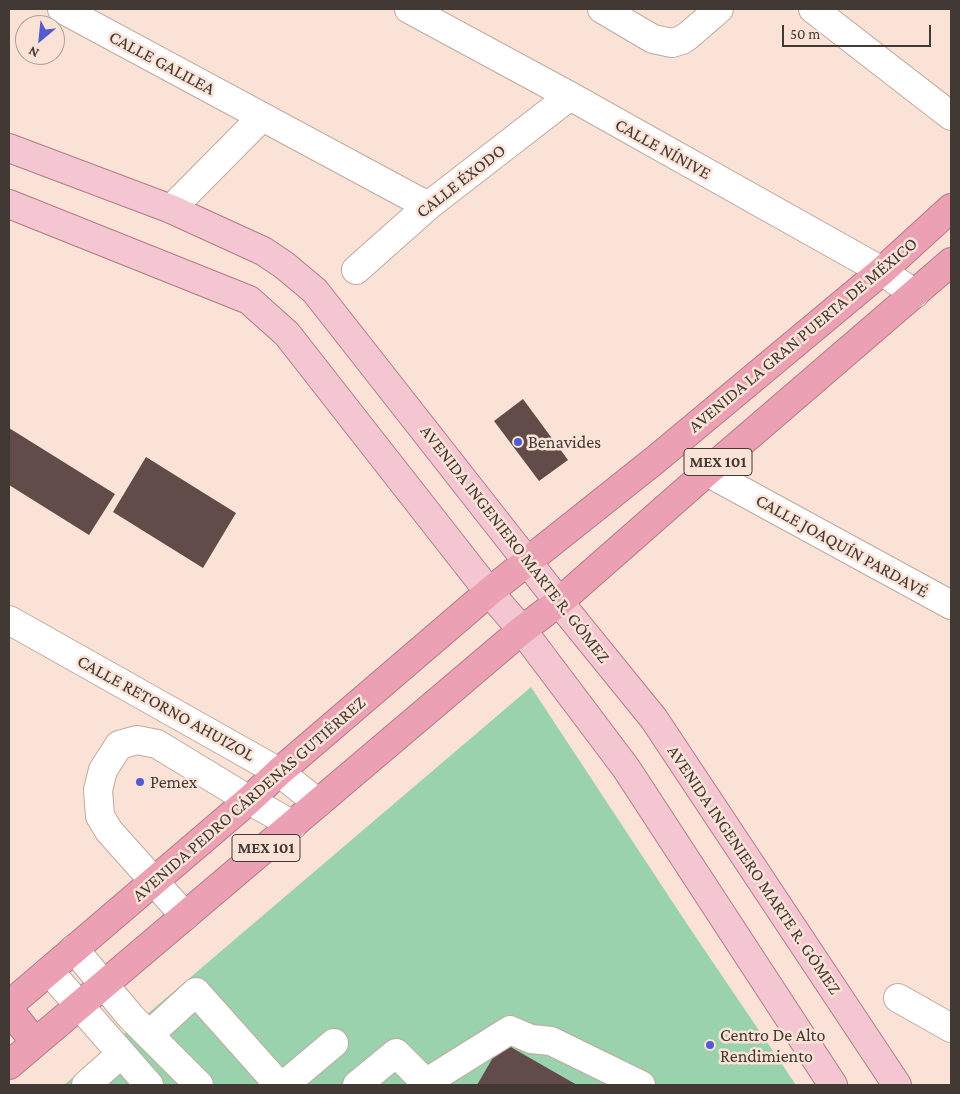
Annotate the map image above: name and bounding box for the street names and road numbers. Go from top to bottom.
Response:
street label: CALLE GALILEA [105,26,219,100]
street label: CALLE NÍNIVE [611,114,715,184]
street label: CALLE ÉXODO [412,139,510,223]
street label: AVENIDA LA GRAN PUERTA DE MÉXICO [684,233,922,437]
street label: AVENIDA INGENIERO MARTE R. GÓMEZ [415,421,615,667]
road number: MEX 101 [684,448,752,476]
street label: CALLE JOAQUÍN PARDAVÉ [752,489,932,603]
street label: CALLE RETORNO AHUIZOL [73,650,259,766]
street label: AVENIDA PEDRO CÁRDENAS GUTIÉRREZ [128,692,370,906]
street label: AVENIDA INGENIERO MARTE R. GÓMEZ [662,741,846,999]
road number: MEX 101 [232,834,300,861]

